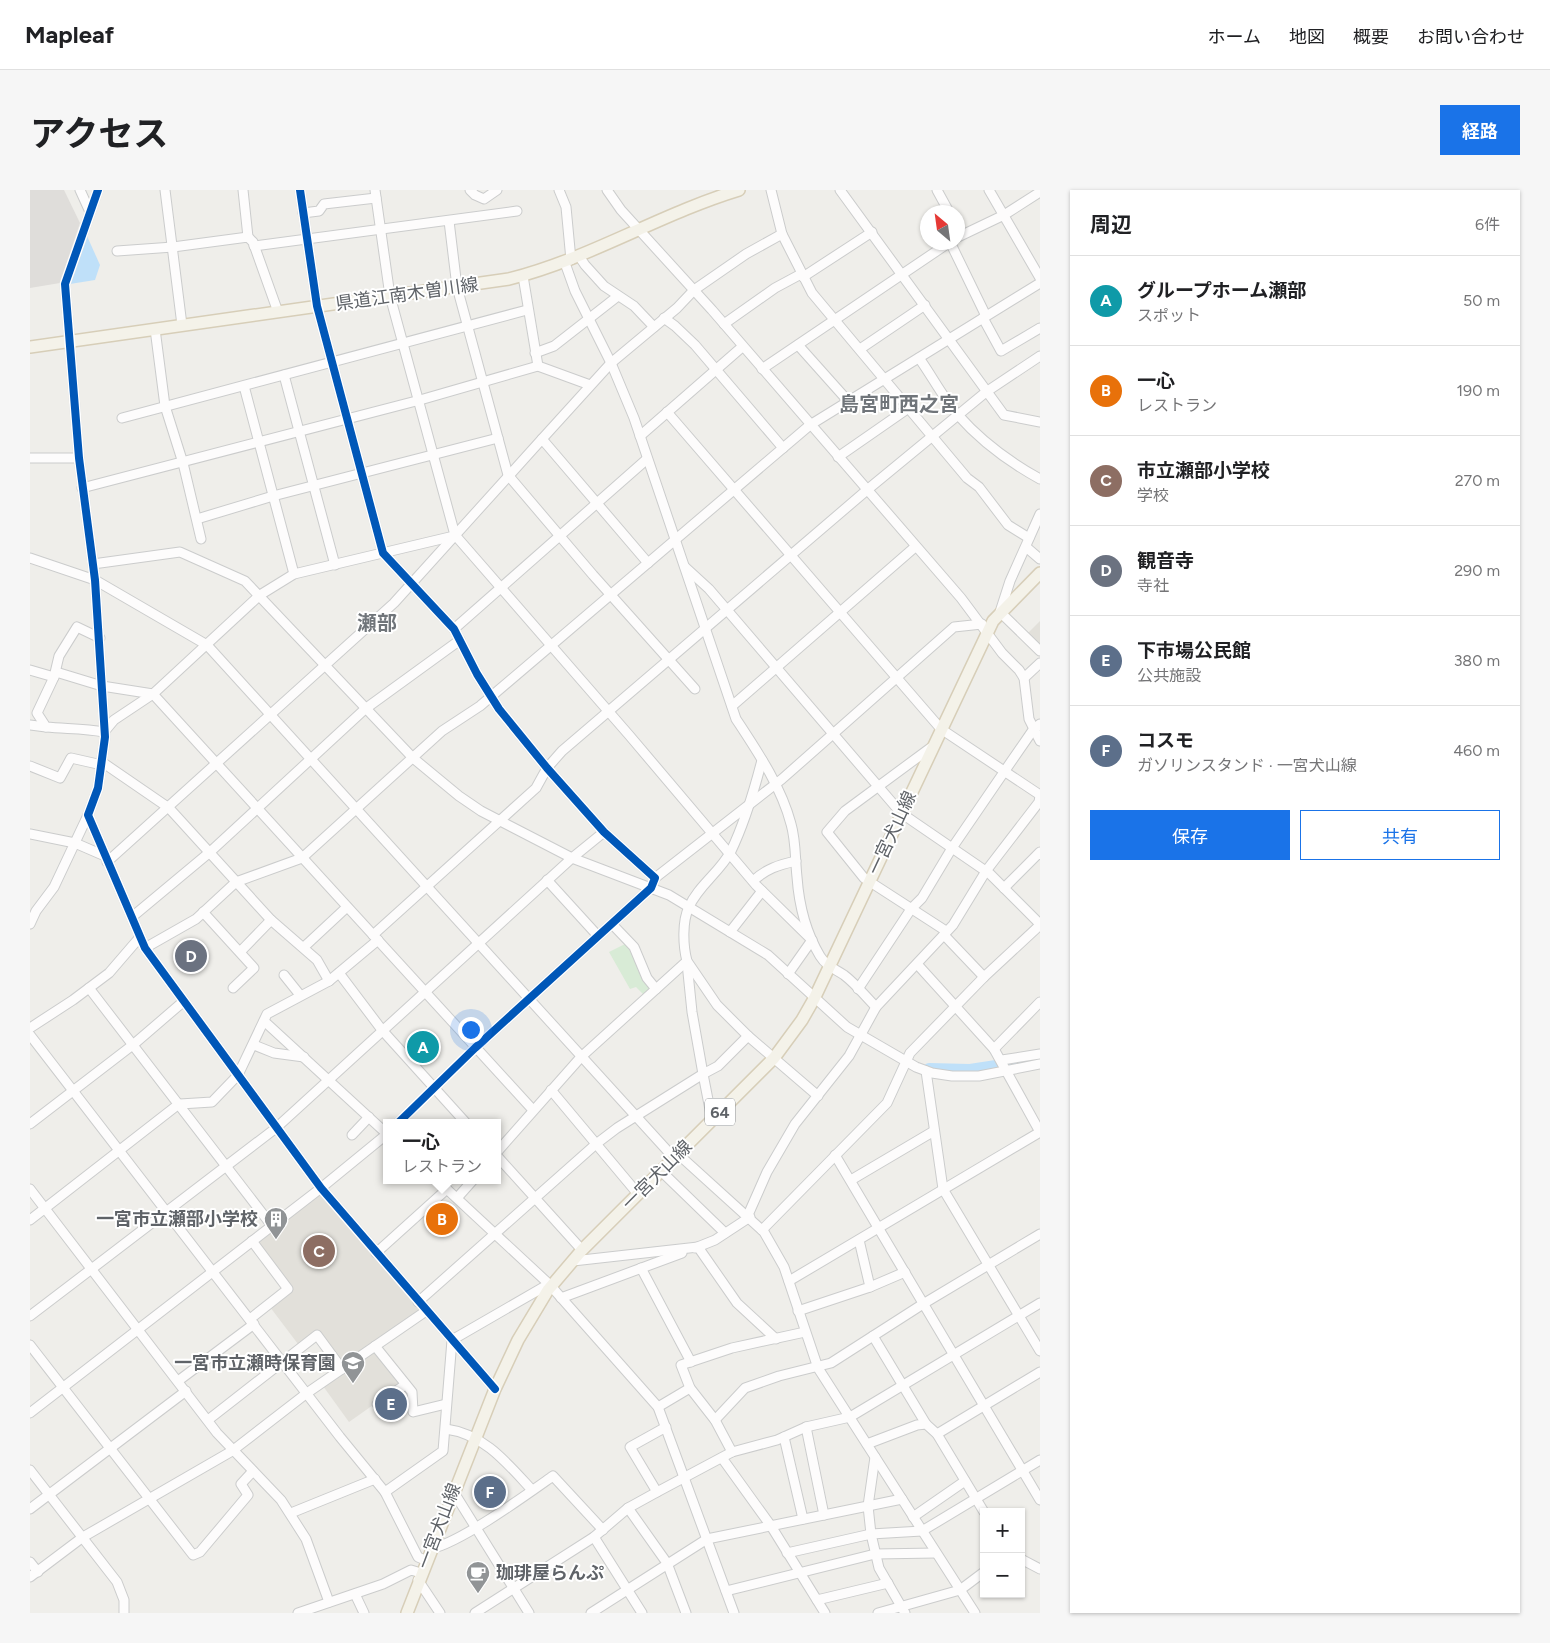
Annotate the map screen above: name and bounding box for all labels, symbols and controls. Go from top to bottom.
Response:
text: Mapleaf [25,20,114,49]
text: ホーム [1208,26,1261,48]
text: 地図 [1289,26,1325,48]
text: 概要 [1353,26,1389,48]
text: お問い合わせ [1417,26,1525,48]
button: 経路 [1440,105,1520,155]
text: アクセス [30,113,168,155]
north arrow [920,205,965,250]
text: 周辺 [1090,212,1132,237]
text: 6件 [1475,215,1500,234]
street label: 県道江南木曽川線 [334,273,480,315]
text: グループホーム瀬部 [1137,279,1306,302]
text: A [1100,291,1112,310]
text: 50 m [1463,291,1500,310]
text: スポット [1137,306,1201,325]
text: 一心 [1137,369,1175,392]
text: B [1101,381,1111,400]
text: 190 m [1457,381,1500,400]
district label: 島宮町西之宮 [839,392,959,416]
text: レストラン [1137,396,1217,415]
text: 市立瀬部小学校 [1137,459,1270,482]
text: C [1100,471,1112,490]
text: 270 m [1455,471,1500,490]
text: 学校 [1137,486,1169,505]
text: 観音寺 [1137,549,1194,572]
text: D [1100,561,1112,580]
text: 290 m [1454,561,1500,580]
text: 寺社 [1137,576,1169,595]
district label: 瀬部 [357,611,397,635]
text: 下市場公民館 [1137,639,1251,662]
text: E [1101,651,1111,670]
text: 380 m [1454,651,1500,670]
text: 公共施設 [1137,666,1201,685]
text: コスモ [1137,729,1194,752]
text: F [1102,741,1110,760]
text: 460 m [1453,741,1500,760]
text: ガソリンスタンド · 一宮犬山線 [1137,756,1357,775]
street label: 一宮犬山線 [863,788,921,878]
button: 保存 [1090,810,1290,860]
button: 共有 [1300,810,1500,860]
pin: D [175,937,207,975]
your location [458,1017,484,1043]
pin: A [407,1028,439,1066]
road number: 64 [705,1099,735,1126]
popup [383,1119,501,1184]
text: 一心 [402,1130,440,1153]
street label: 一宮犬山線 [617,1135,697,1215]
text: レストラン [402,1157,482,1176]
pin: B [426,1200,458,1238]
building icon: 一宮市立瀬部小学校 [263,1206,289,1240]
place label: 一宮市立瀬部小学校 [96,1208,258,1230]
pin: C [303,1232,335,1270]
school or university icon: 一宮市立瀬時保育園 [340,1350,366,1384]
place label: 一宮市立瀬時保育園 [174,1352,336,1374]
pin: E [375,1385,407,1423]
pin: F [474,1473,506,1511]
street label: 一宮犬山線 [413,1480,465,1572]
map controls [980,1508,1025,1598]
button: + [980,1508,1025,1553]
button: − [980,1553,1025,1598]
cafe icon: 珈琲屋らんぷ [465,1560,491,1594]
place label: 珈琲屋らんぷ [496,1562,604,1584]

